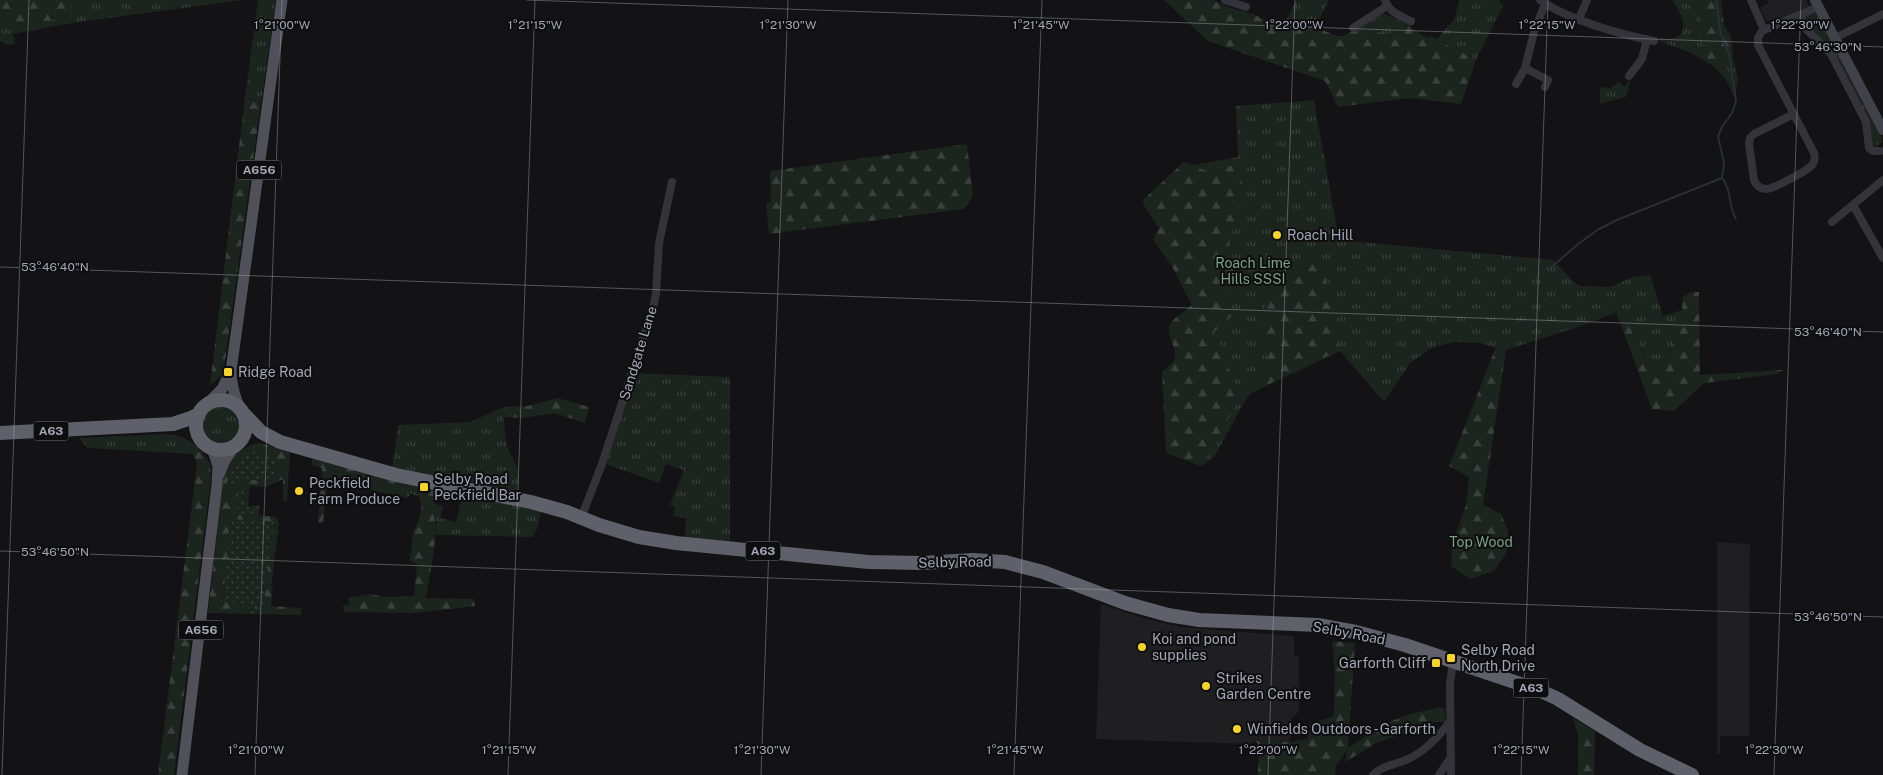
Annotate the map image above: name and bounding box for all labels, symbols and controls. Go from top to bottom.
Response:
text: 1°21'00"W [254,18,311,32]
text: 1°21'15"W [508,18,563,32]
text: 1°21'30"W [760,18,817,32]
text: 1°21'45"W [1012,18,1070,32]
text: 1°22'00"W [1265,18,1324,32]
text: 1°22'15"W [1519,18,1576,32]
text: 1°22'30"W [1770,18,1830,32]
text: 53°46'30"N [1794,40,1862,54]
road number: A656 [236,160,282,180]
place label: Roach Hill [1287,227,1353,243]
marker: Roach Hill [1271,229,1283,241]
park label: Roach Lime Hills SSSI [1215,255,1291,287]
text: 53°46'40"N [21,260,89,274]
street label: Sandgate Lane [616,304,660,402]
text: 53°46'40"N [1794,325,1862,339]
place label: Ridge Road [238,364,312,380]
marker: Ridge Road [222,366,234,378]
road number: A63 [34,422,68,441]
place label: Selby Road Peckfield Bar [434,471,521,503]
place label: Peckfield Farm Produce [309,475,400,507]
marker: Selby Road Peckfield Bar [418,481,430,493]
marker: Peckfield Farm Produce [293,485,305,497]
park label: Top Wood [1449,534,1513,550]
road number: A63 [746,542,780,560]
text: 53°46'50"N [21,545,89,559]
street label: Selby Road [918,553,992,571]
text: 53°46'50"N [1794,610,1862,624]
street label: Selby Road [1311,618,1387,648]
road number: A656 [178,620,224,640]
place label: Koi and pond supplies [1152,631,1236,663]
marker: Koi and pond supplies [1136,641,1148,653]
place label: Selby Road North Drive [1461,642,1535,674]
marker: Selby Road North Drive [1445,652,1457,664]
place label: Garforth Cliff [1339,655,1426,671]
marker: Garforth Cliff [1430,657,1442,669]
place label: Strikes Garden Centre [1216,670,1311,702]
road number: A63 [1514,678,1548,698]
marker: Strikes Garden Centre [1200,680,1212,692]
place label: Winfields Outdoors - Garforth [1247,721,1436,737]
marker: Winfields Outdoors - Garforth [1231,723,1243,735]
text: 1°21'00"W [228,743,285,757]
text: 1°21'15"W [482,743,537,757]
text: 1°21'30"W [734,743,791,757]
text: 1°21'45"W [986,743,1044,757]
text: 1°22'00"W [1239,743,1298,757]
text: 1°22'15"W [1493,743,1550,757]
text: 1°22'30"W [1744,743,1804,757]

